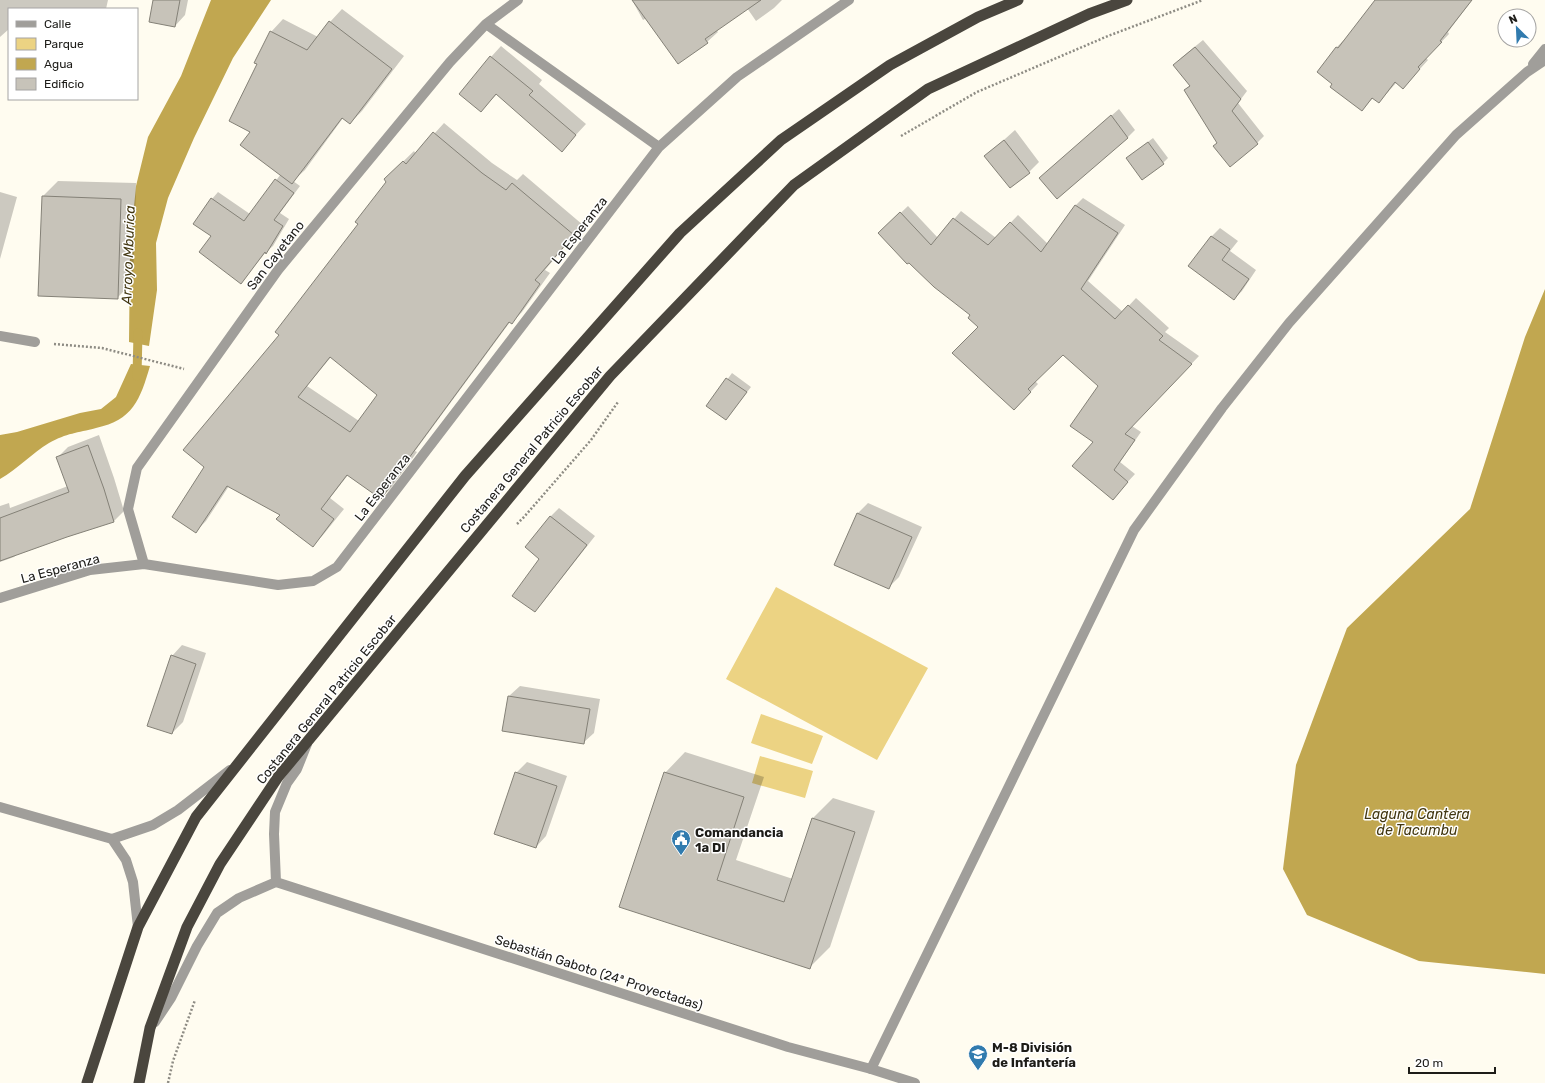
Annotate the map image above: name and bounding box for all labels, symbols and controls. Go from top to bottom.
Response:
legend [8,8,138,100]
north arrow [1497,8,1537,48]
text: N [1507,12,1519,27]
text: Calle [44,17,71,31]
text: Parque [44,37,84,51]
text: Agua [44,57,73,71]
text: Edificio [44,77,84,91]
street label: La Esperanza [549,194,610,267]
water label: Arroyo Mburica [118,205,139,306]
street label: San Cayetano [244,218,307,293]
street label: Costanera General Patricio Escobar [457,363,606,536]
street label: La Esperanza [352,451,413,524]
street label: La Esperanza [19,551,101,586]
street label: Costanera General Patricio Escobar [253,612,399,787]
water label: Laguna Cantera de Tacumbu [1364,806,1470,839]
place label: Comandancia 1a DI [695,825,783,855]
public building icon: Comandancia 1a DI [670,828,692,856]
street label: Sebastián Gaboto (24ª Proyectadas) [493,932,705,1013]
place label: M-8 División de Infantería [992,1040,1076,1070]
school or university icon: M-8 División de Infantería [967,1043,989,1071]
scale bar [1409,1049,1495,1075]
text: 20 m [1415,1056,1443,1070]

